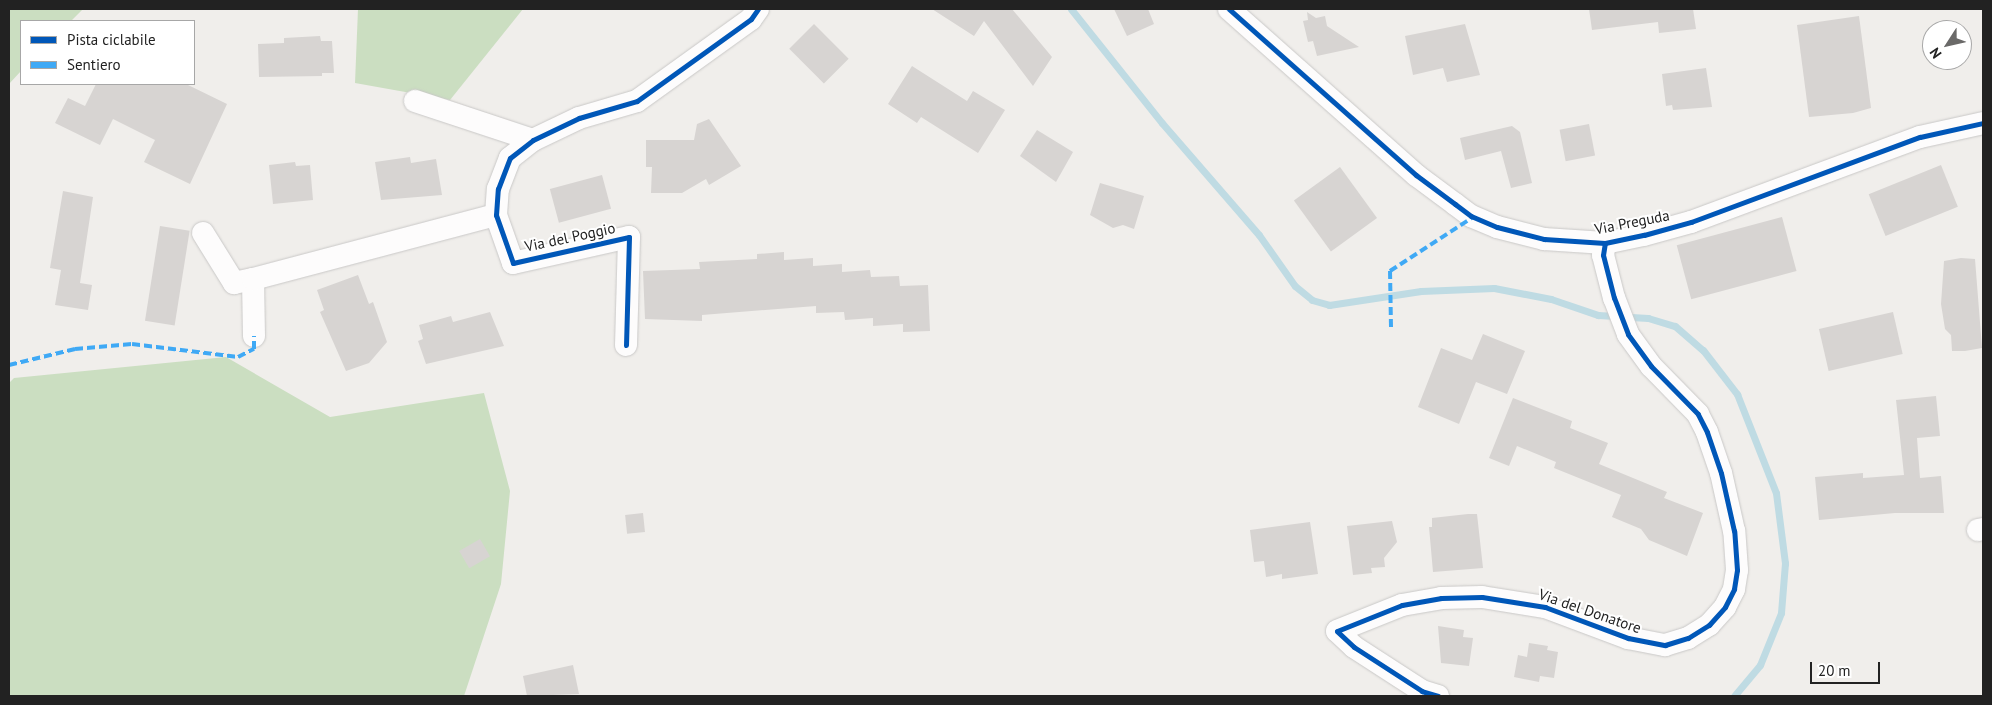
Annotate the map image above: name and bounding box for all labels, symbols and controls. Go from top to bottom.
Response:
legend [20,20,195,85]
north arrow [1922,20,1972,70]
text: Pista ciclabile [67,30,156,49]
text: N [1926,44,1946,62]
text: Sentiero [67,55,121,74]
street label: Via Preguda [1593,206,1671,238]
street label: Via del Poggio [523,219,617,255]
street label: Via del Donatore [1536,585,1644,637]
scale bar [1812,652,1882,684]
text: 20 m [1818,661,1851,680]

